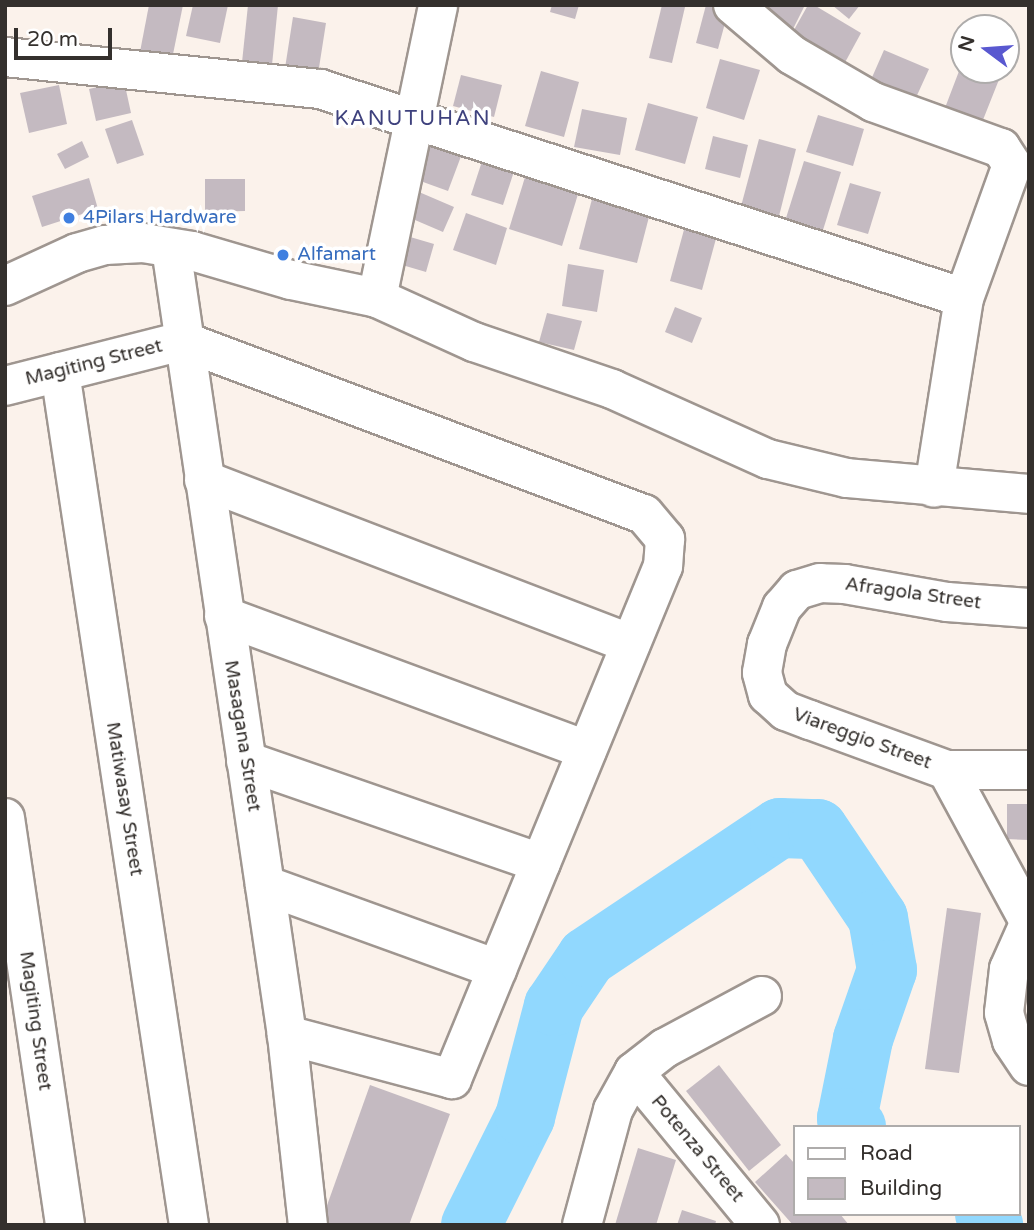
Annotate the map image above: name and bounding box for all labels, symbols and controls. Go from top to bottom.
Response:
scale bar [18,14,116,58]
north arrow [950,14,1020,84]
text: 20 m [27,27,78,52]
text: N [954,33,979,54]
district label: KANUTUHAN [336,106,490,132]
place label: 4Pilars Hardware [83,207,236,229]
marker: 4Pilars Hardware [61,210,77,226]
place label: Alfamart [297,244,376,266]
marker: Alfamart [275,247,291,263]
street label: Magiting Street [23,335,165,391]
street label: Afragola Street [843,573,983,615]
street label: Masagana Street [219,659,265,813]
street label: Viareggio Street [790,703,934,775]
street label: Matiwasay Street [101,720,147,878]
street label: Magiting Street [14,950,56,1092]
street label: Potenza Street [646,1091,748,1207]
legend [792,1125,1020,1216]
text: Road [860,1141,913,1166]
text: Building [860,1176,942,1201]

